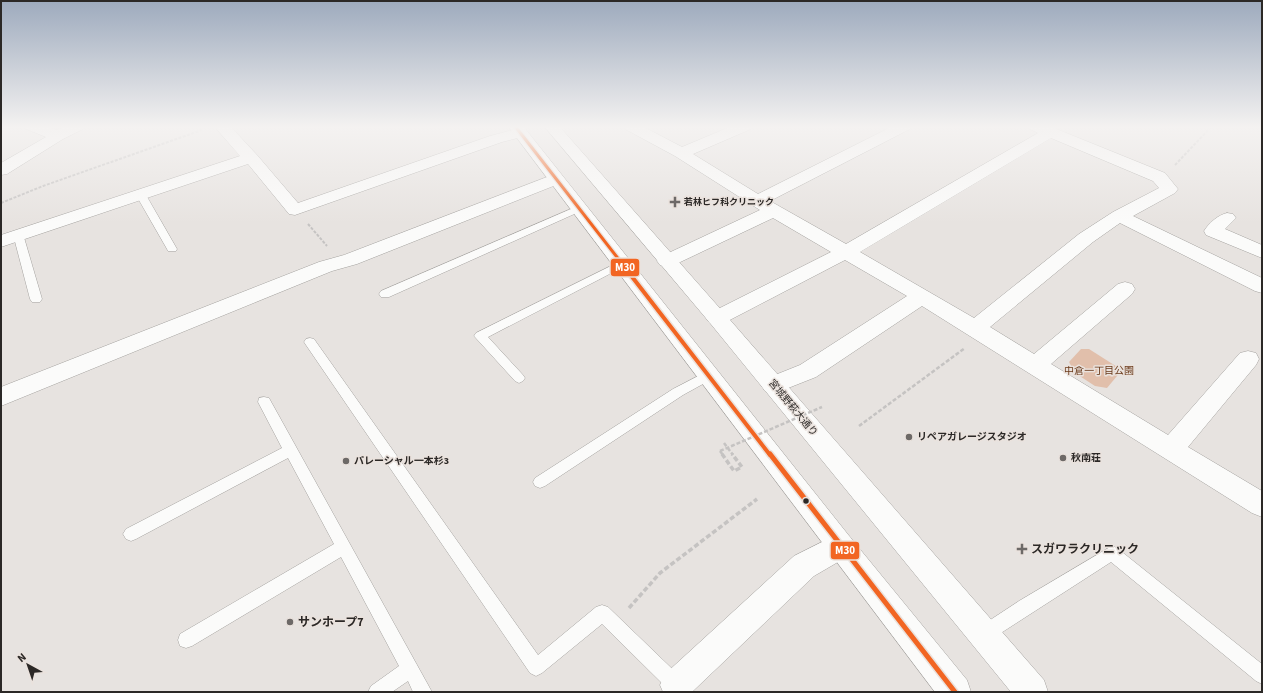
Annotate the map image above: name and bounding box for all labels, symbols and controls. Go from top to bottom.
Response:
marker: 若林ヒフ科クリニック [669,196,681,208]
place label: 若林ヒフ科クリニック [683,196,774,209]
line badge: M30 [610,258,640,277]
text: M30 [615,260,635,275]
park label: 中倉一丁目公園 [1064,364,1134,378]
street label: 宮城野萩大通り [765,377,821,439]
place label: リペアガレージスタジオ [917,430,1027,444]
marker: リペアガレージスタジオ [904,432,914,442]
place label: 秋南荘 [1071,451,1101,465]
marker: 秋南荘 [1058,453,1068,463]
place label: パレーシャル一本杉3 [354,454,449,468]
marker: パレーシャル一本杉3 [341,456,351,466]
unlabelled marker [801,496,811,506]
line badge: M30 [830,541,860,560]
place label: スガワラクリニック [1031,541,1139,558]
text: M30 [835,543,855,558]
marker: スガワラクリニック [1016,543,1028,555]
place label: サンホープ7 [298,614,364,631]
marker: サンホープ7 [285,617,295,627]
north arrow [8,645,48,685]
text: N [14,650,30,666]

